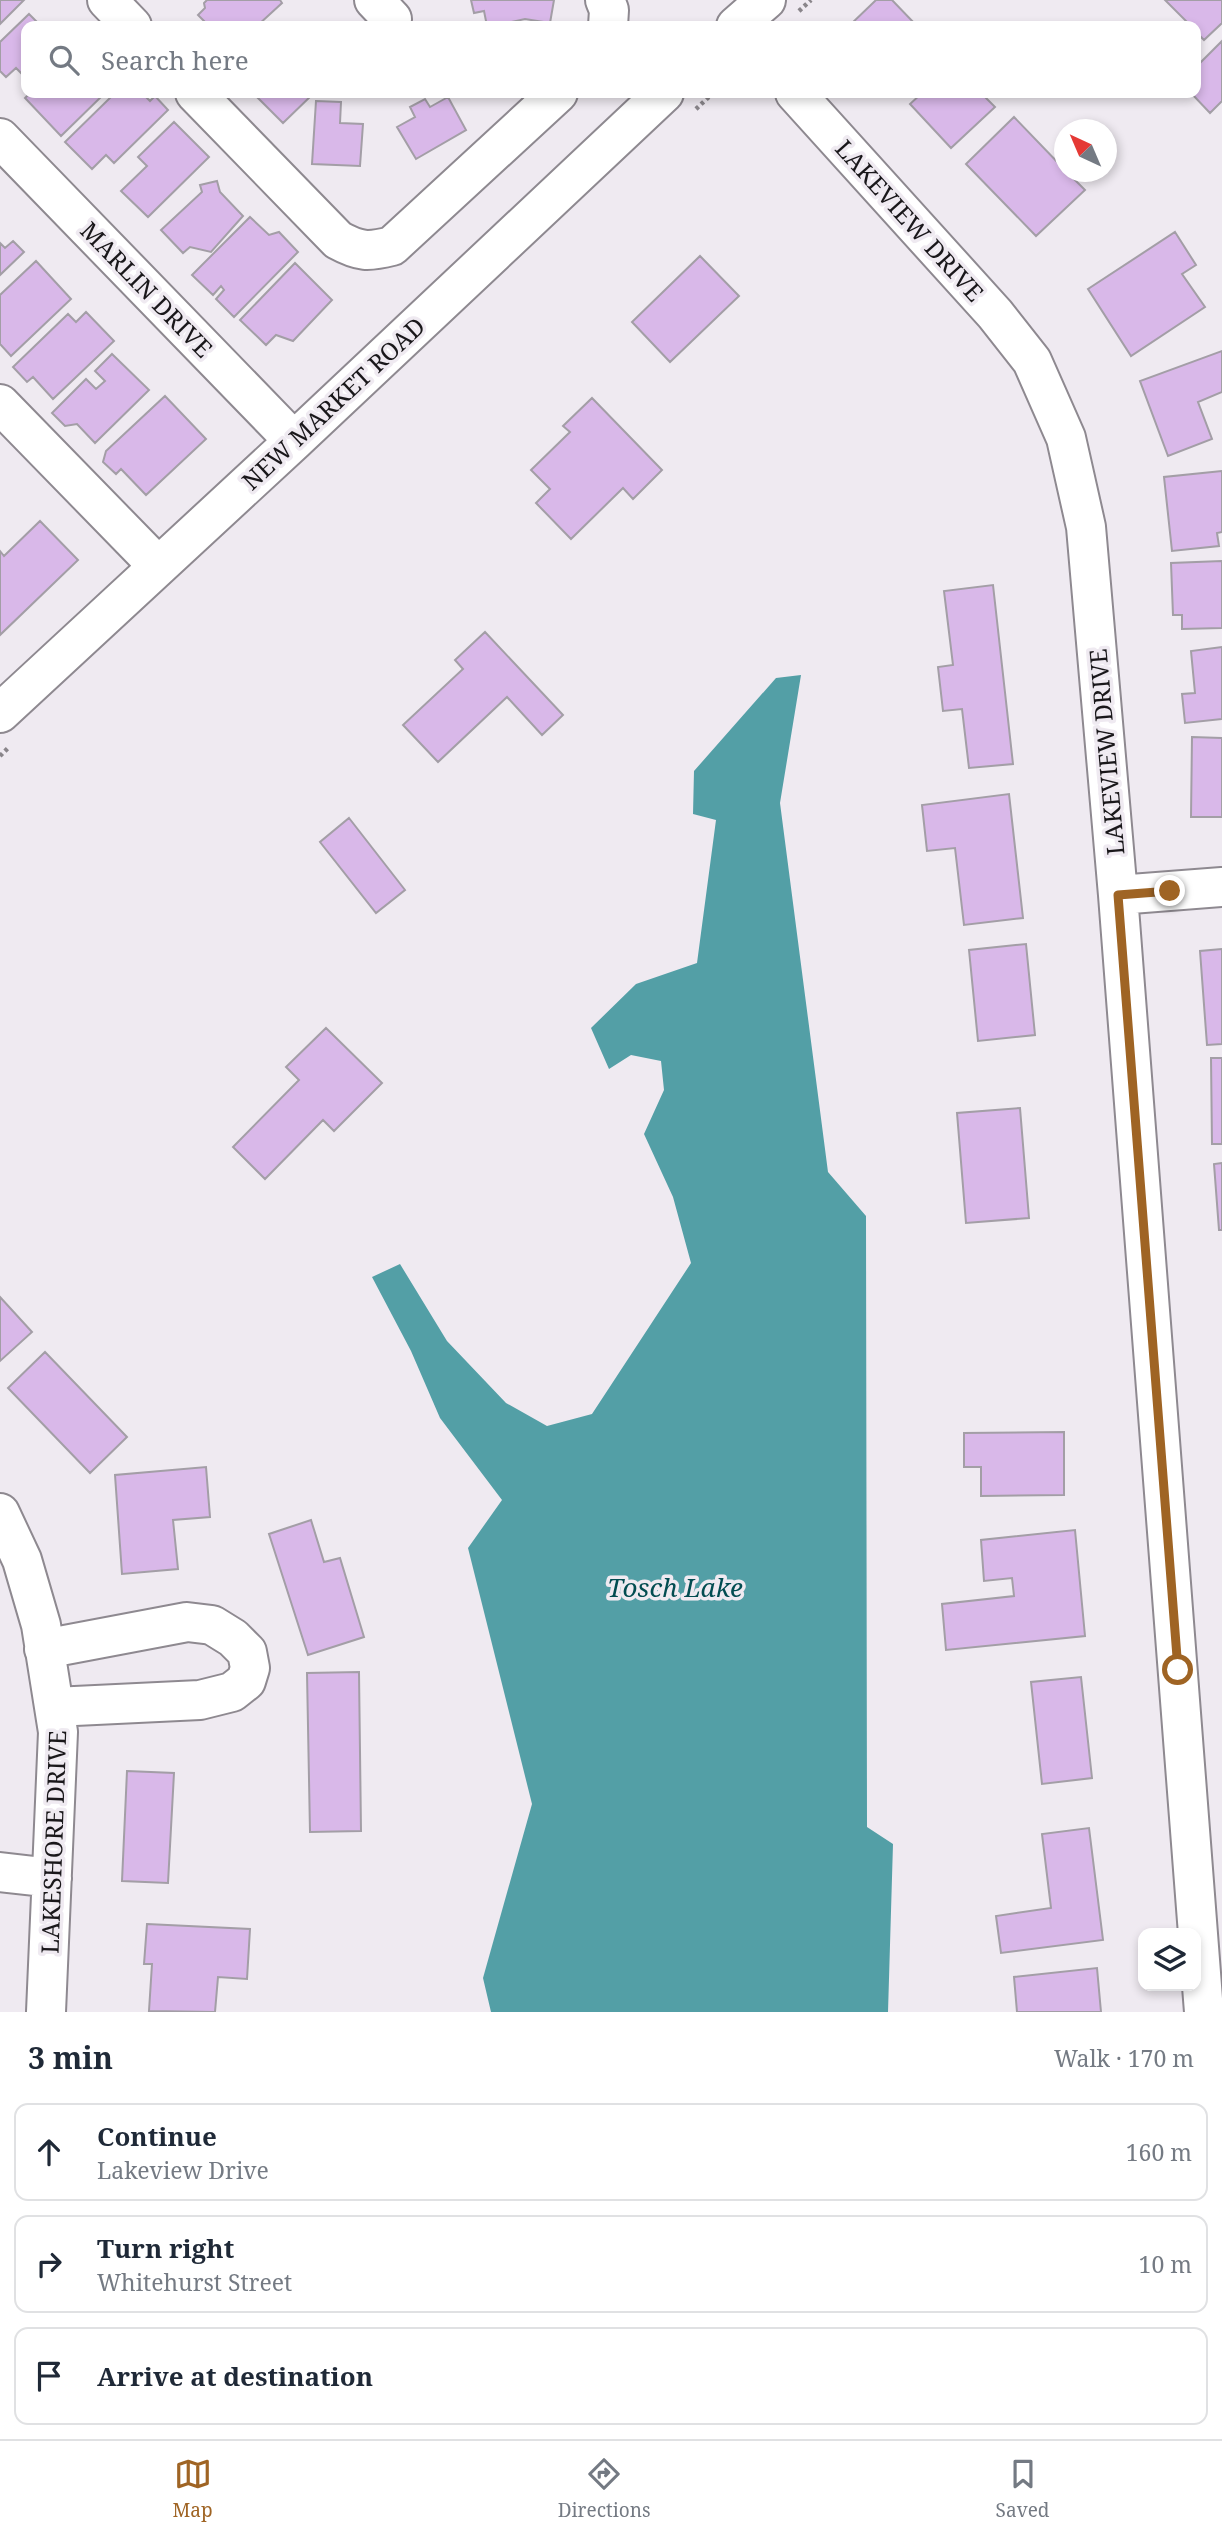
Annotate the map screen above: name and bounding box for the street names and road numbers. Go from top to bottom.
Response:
street label: LAKEVIEW DRIVE [828,132,992,308]
street label: MARLIN DRIVE [74,214,220,364]
street label: NEW MARKET ROAD [234,309,432,497]
street label: LAKEVIEW DRIVE [1081,647,1131,857]
street label: LAKESHORE DRIVE [33,1730,73,1954]

